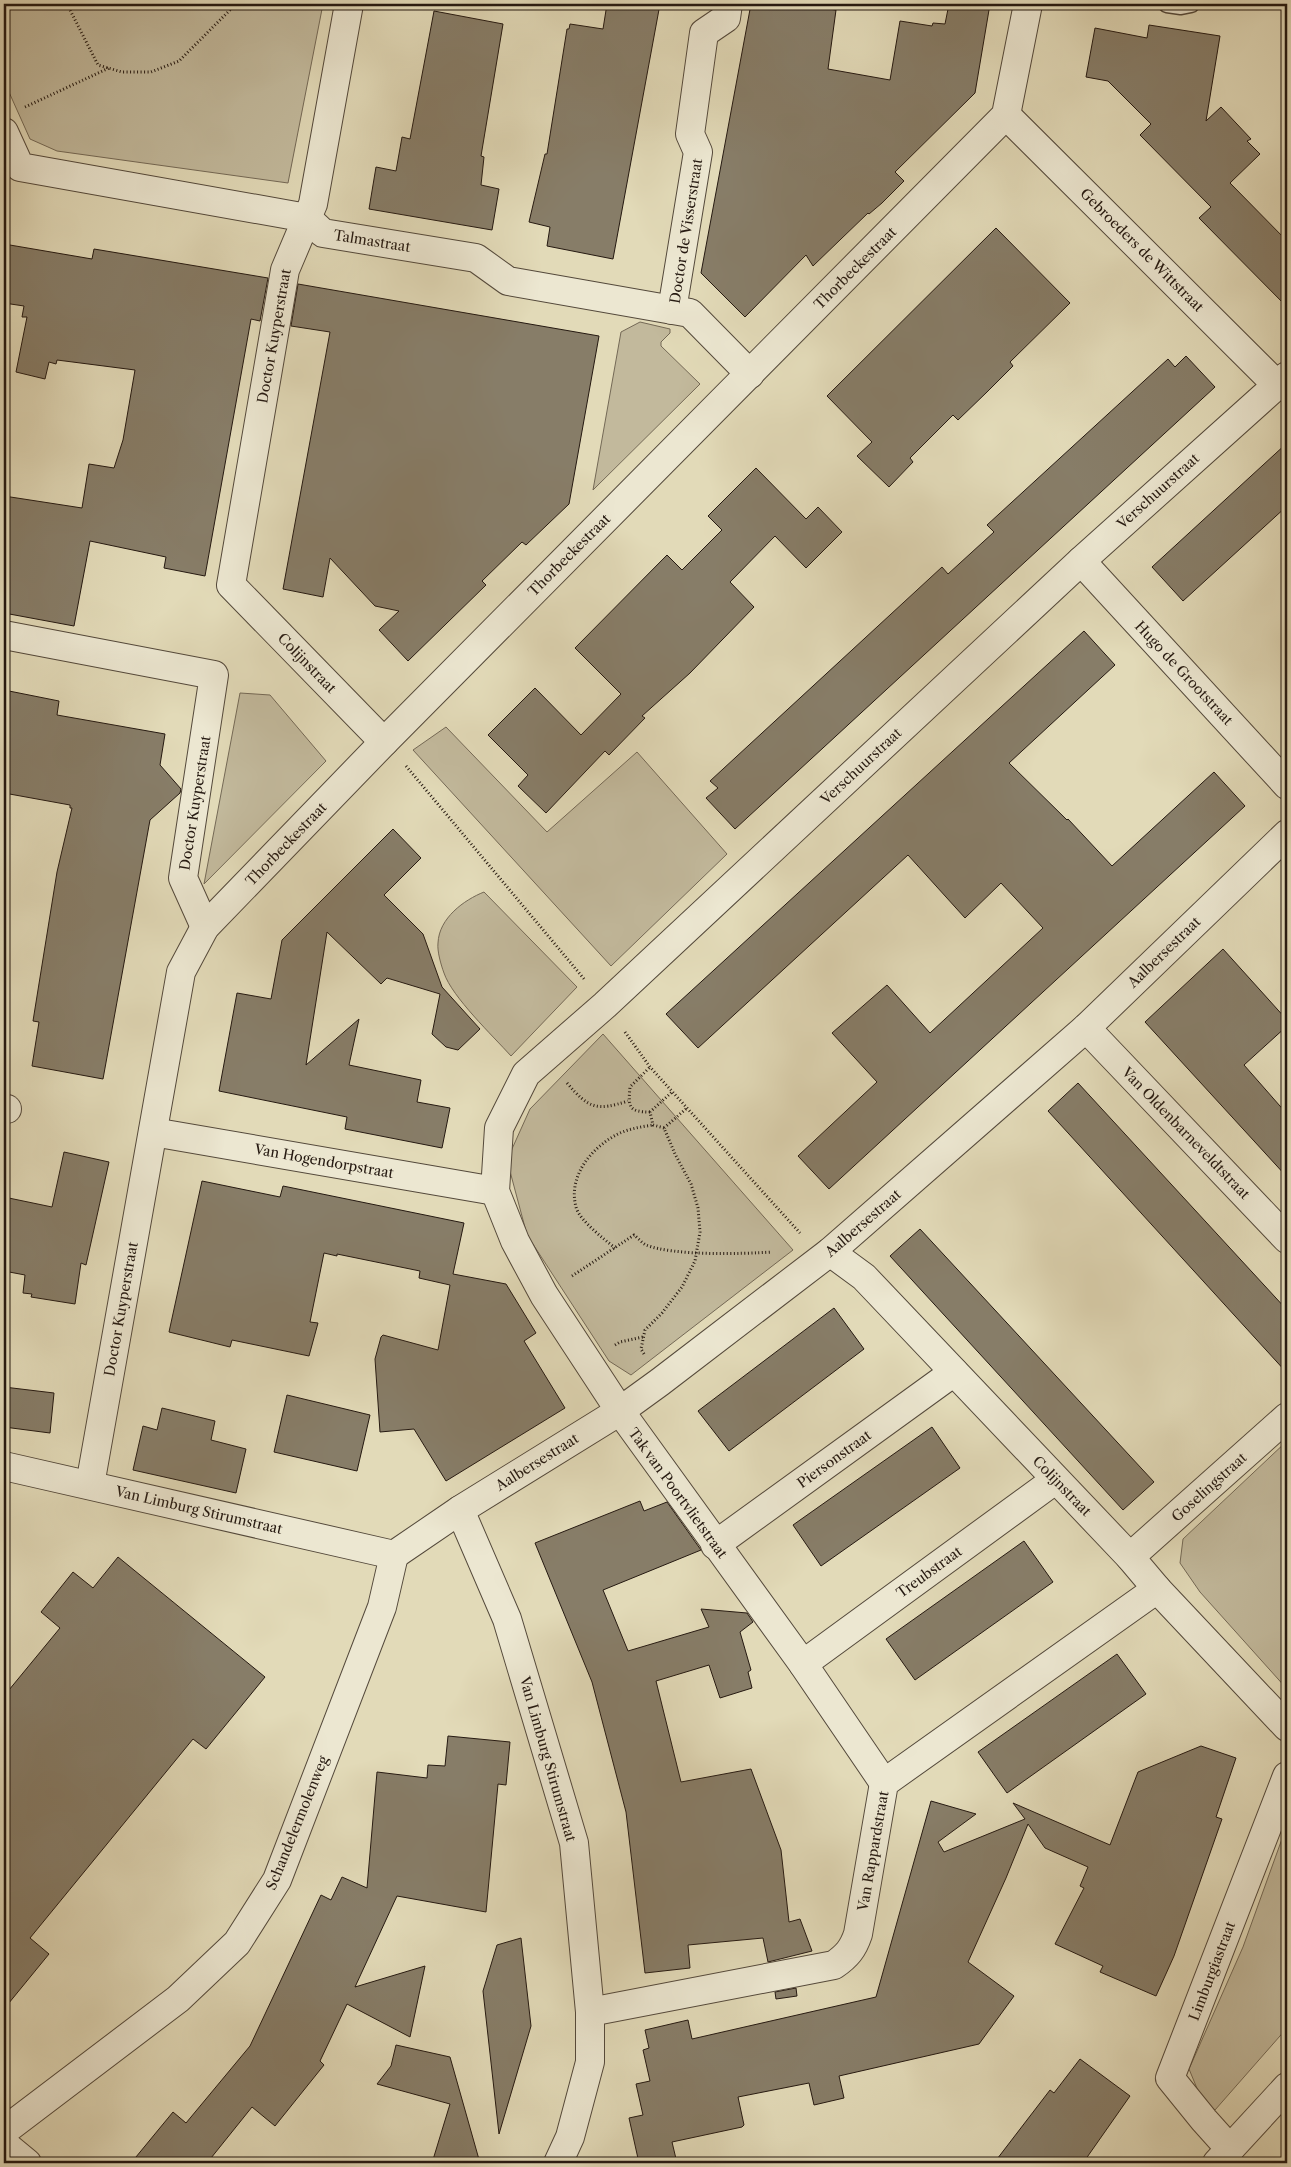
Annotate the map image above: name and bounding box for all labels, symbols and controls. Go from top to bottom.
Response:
street label: Doctor de Visserstraat [666,157,706,305]
street label: Gebroeders de Wittstraat [1076,184,1208,316]
street label: Thorbeckestraat [810,223,900,313]
street label: Talmastraat [332,226,412,256]
street label: Doctor Kuyperstraat [253,267,295,405]
street label: Verschuurstraat [1112,449,1203,533]
street label: Thorbeckestraat [524,510,614,600]
street label: Hugo de Grootstraat [1131,617,1237,729]
street label: Colijnstraat [274,629,340,697]
street label: Verschuurstraat [816,724,905,809]
street label: Doctor Kuyperstraat [175,734,215,872]
street label: Thorbeckestraat [242,798,330,890]
street label: Aalbersestraat [1123,913,1204,992]
street label: Van Oldenbarneveldtstraat [1117,1062,1254,1203]
street label: Van Hogendorpstraat [252,1140,395,1182]
street label: Aalbersestraat [821,1185,905,1261]
street label: Doctor Kuyperstraat [100,1240,142,1378]
street label: Tak van Poortvlietstraat [625,1424,731,1562]
street label: Piersonstraat [793,1426,875,1492]
street label: Aalbersestraat [491,1429,582,1495]
street label: Goselingstraat [1168,1449,1250,1525]
street label: Colijnstraat [1029,1452,1095,1520]
street label: Van Limburg Stirumstraat [113,1482,284,1538]
street label: Treubstraat [893,1542,965,1602]
street label: Van Limburg Stirumstraat [516,1673,580,1844]
street label: Schandelermolenweg [262,1753,332,1893]
street label: Van Rappardstraat [853,1789,892,1913]
street label: Limburgiastraat [1185,1919,1239,2023]

